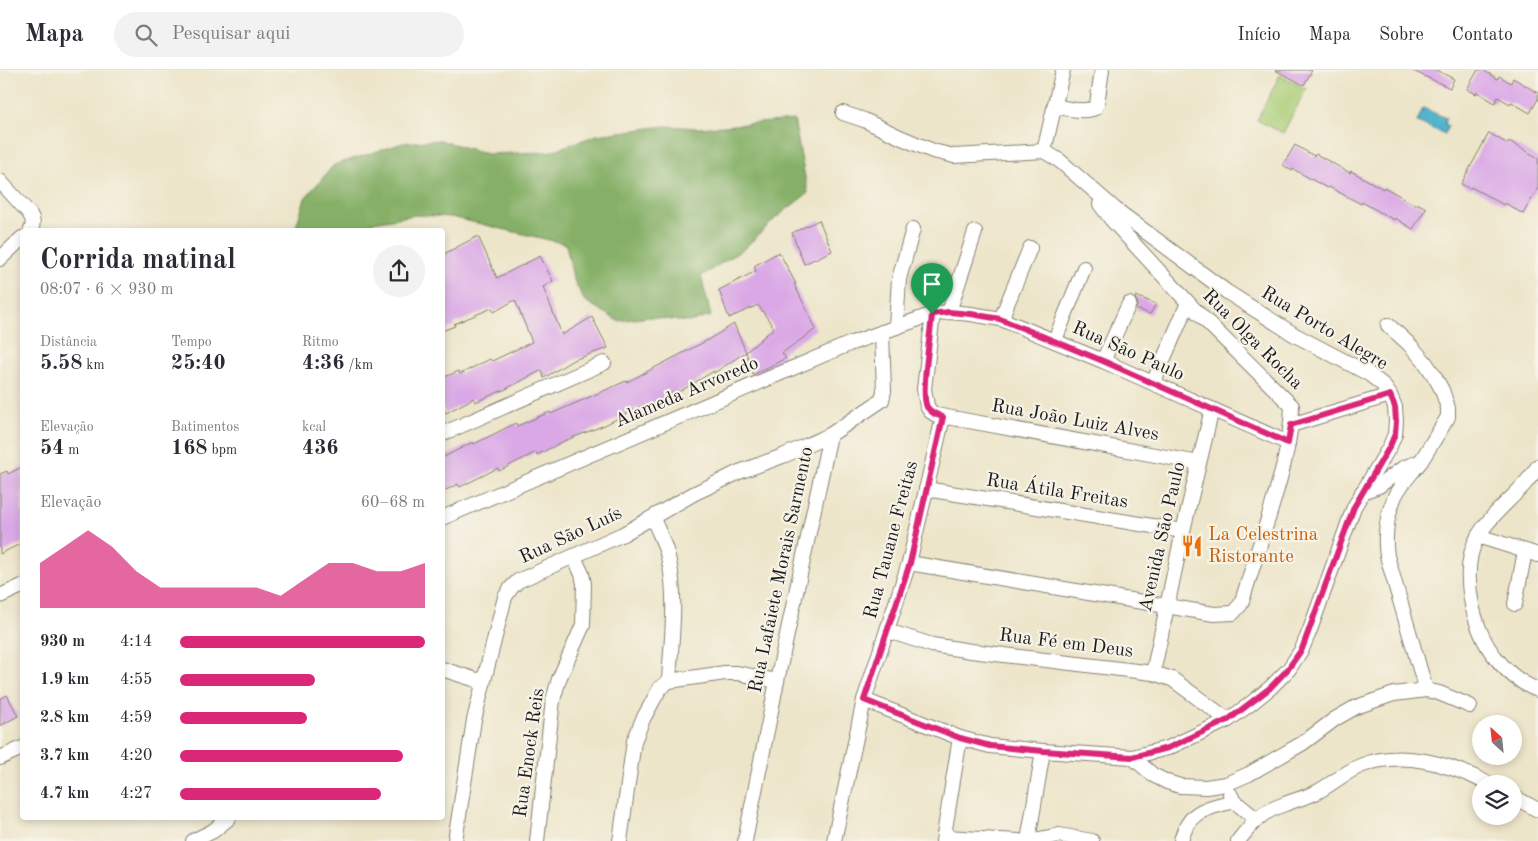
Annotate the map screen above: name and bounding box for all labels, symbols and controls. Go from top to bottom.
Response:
search box [114,12,464,57]
icon: search [132,21,160,49]
text: Mapa [25,23,84,47]
text: Pesquisar aqui [172,25,291,44]
text: Início [1237,26,1281,44]
text: Mapa [1309,26,1351,44]
text: Sobre [1379,26,1424,44]
text: Contato [1452,26,1513,44]
button: share [373,245,425,297]
text: Corrida matinal [40,247,236,275]
pin [911,263,953,314]
icon: arrive [918,270,946,298]
text: 08:07 · 6 × 930 m [40,282,173,298]
street label: Rua Porto Alegre [1257,284,1391,374]
street label: Rua Olga Rocha [1198,286,1306,394]
street label: Rua São Paulo [1069,319,1187,385]
text: Distância [40,335,97,349]
text: Tempo [171,335,212,349]
text: Ritmo [302,335,339,349]
text: 5.58 [40,353,82,374]
text: 25:40 [171,353,226,374]
text: 4:36 [302,353,344,374]
street label: Alameda Arvoredo [612,354,762,432]
text: km [82,358,105,372]
text: /km [344,358,373,372]
street label: Rua João Luiz Alves [990,397,1160,445]
text: Elevação [40,420,94,434]
text: Batimentos [171,420,239,434]
text: kcal [302,420,326,434]
text: 54 [40,438,64,459]
text: 168 [171,438,208,459]
text: 436 [302,438,339,459]
text: m [64,443,79,457]
text: bpm [208,443,237,457]
street label: Rua Lafaiete Morais Sarmento [747,445,817,695]
street label: Rua Tauane Freitas [862,459,922,621]
street label: Avenida São Paulo [1137,460,1189,614]
street label: Rua Átila Freitas [985,467,1130,513]
text: Elevação [40,495,101,511]
text: 60–68 m [361,495,425,511]
street label: Rua São Luís [517,504,625,568]
place label: La Celestrina Ristorante [1208,526,1319,567]
restaurant icon: La Celestrina Ristorante [1179,533,1205,559]
street label: Rua Fé em Deus [998,626,1134,662]
text: 930 m [40,634,85,650]
text: 4:14 [120,634,152,650]
text: 1.9 km [40,672,89,688]
text: 4:55 [120,672,152,688]
street label: Rua Enock Reis [512,687,548,819]
text: 2.8 km [40,710,89,726]
text: 4:59 [120,710,152,726]
north arrow [1472,715,1522,765]
map controls [1472,715,1522,825]
text: 3.7 km [40,748,89,764]
text: 4:20 [120,748,152,764]
button: layers [1472,775,1522,825]
text: 4.7 km [40,786,89,802]
text: 4:27 [120,786,152,802]

